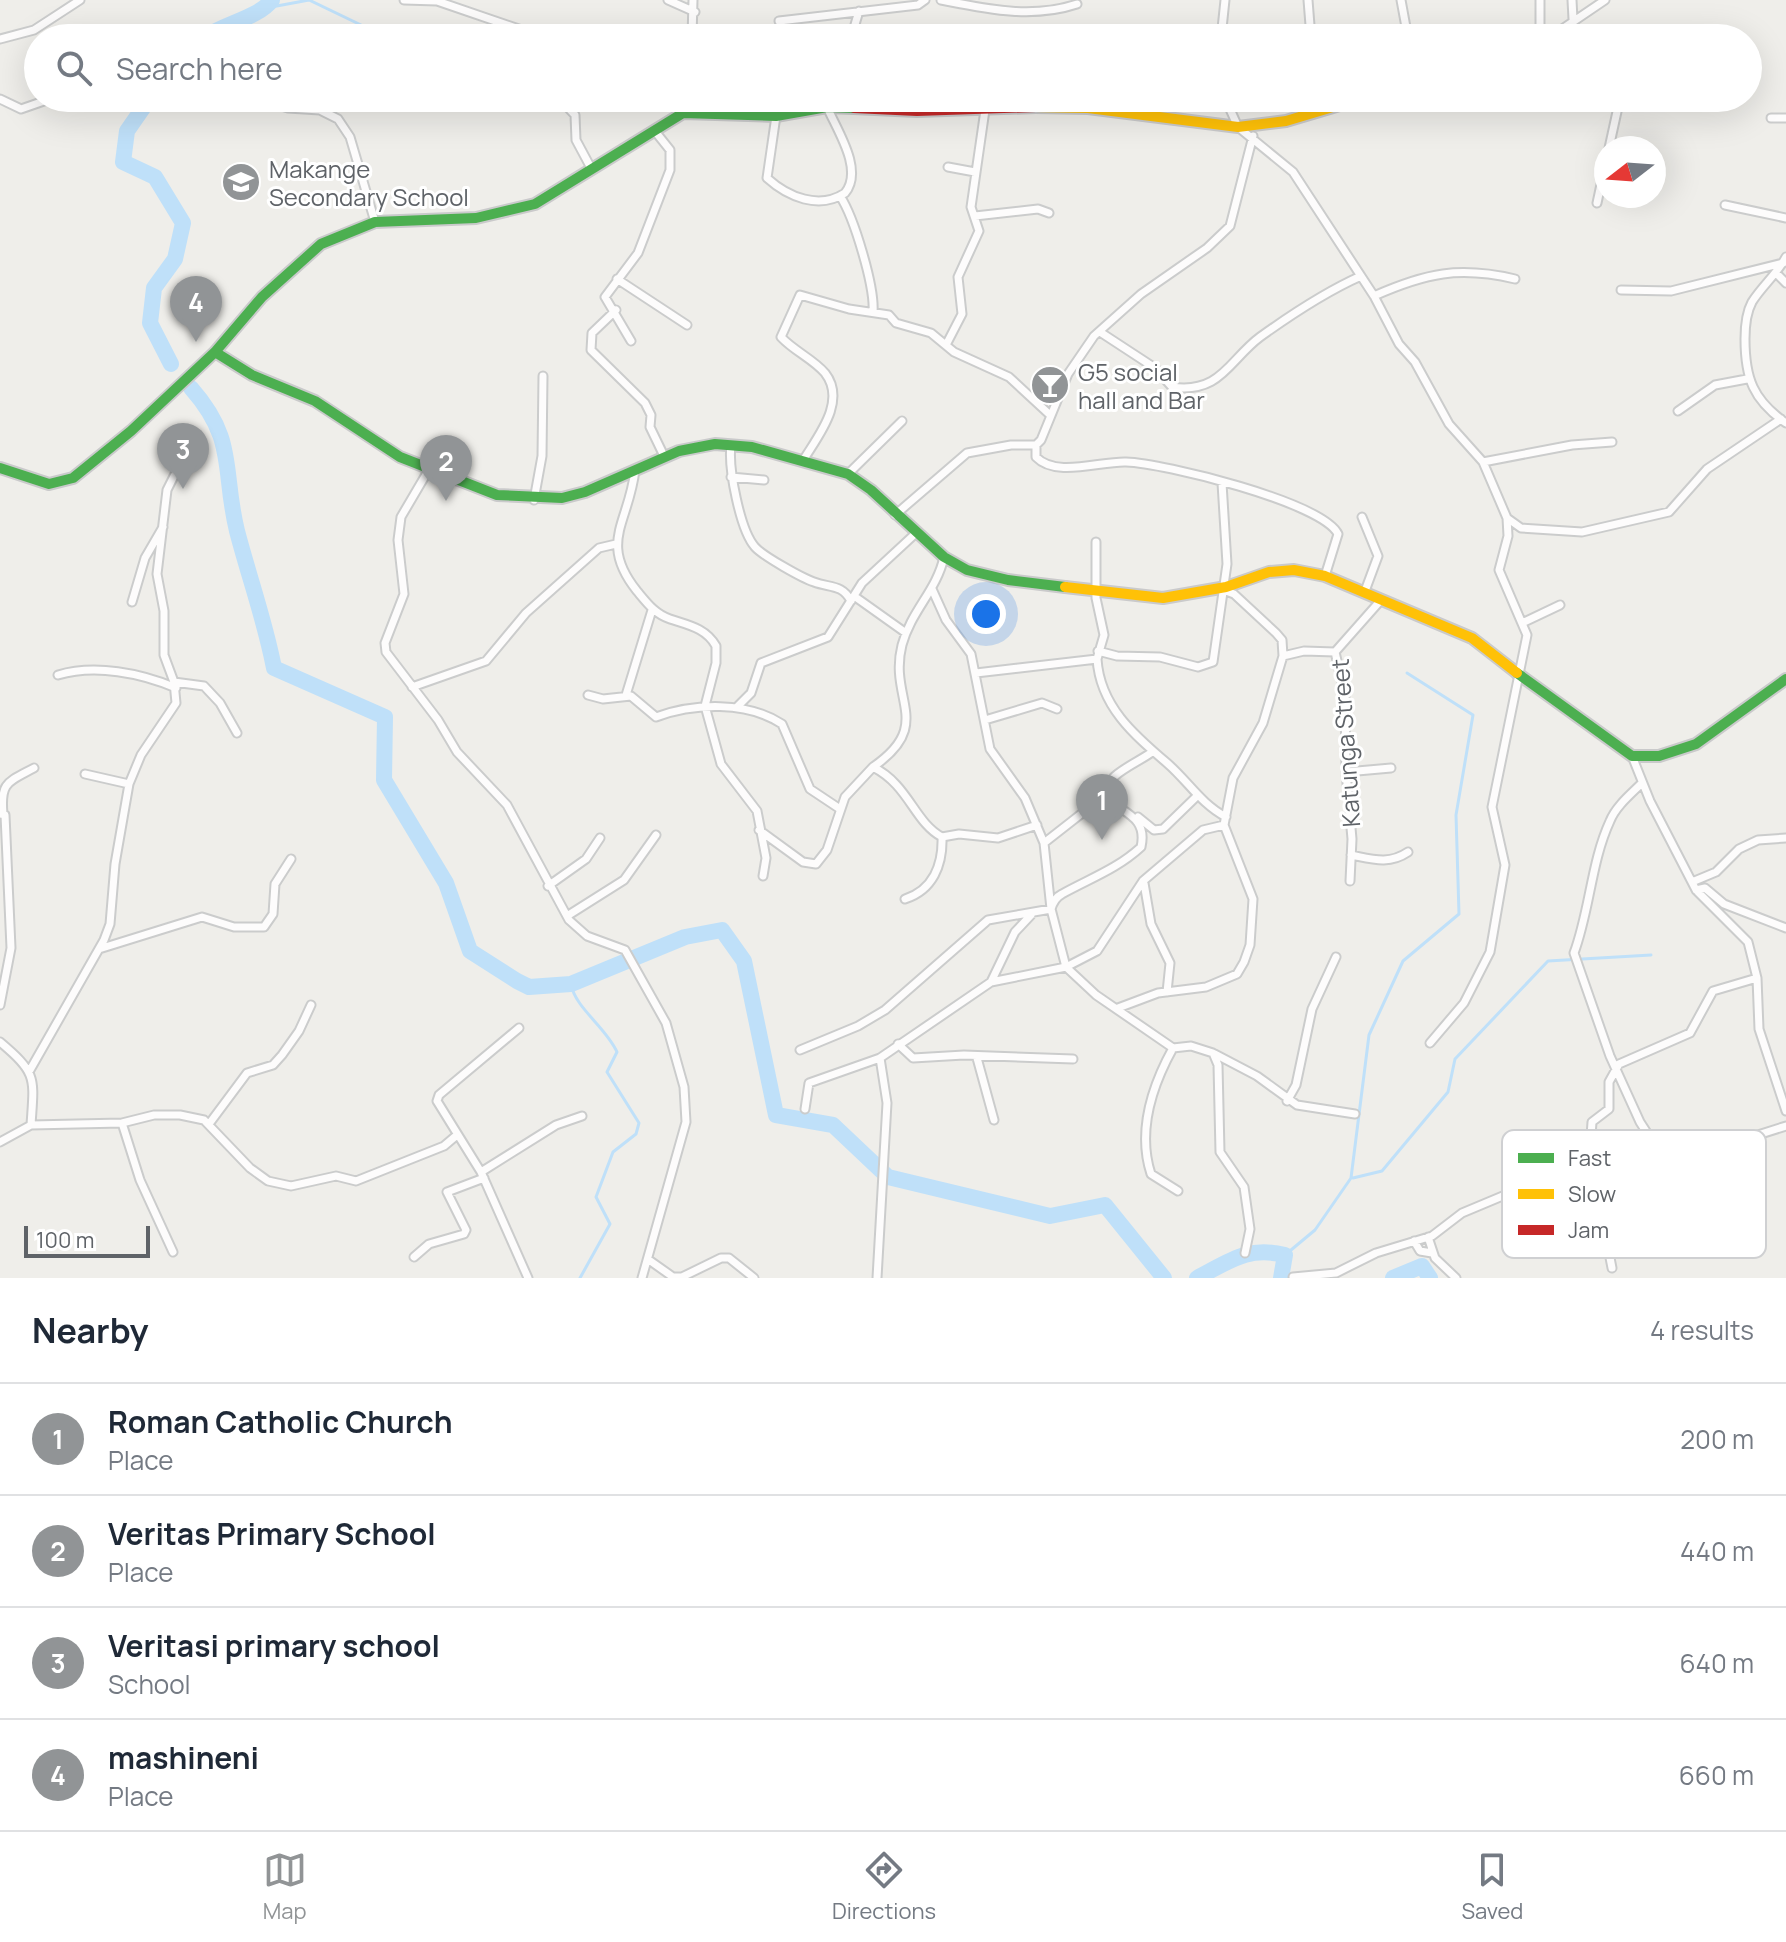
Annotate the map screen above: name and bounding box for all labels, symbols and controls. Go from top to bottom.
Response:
search box [24,24,1762,112]
icon: search [52,46,96,90]
text: Search here [116,48,283,89]
north arrow [1594,136,1666,208]
place label: Makange Secondary School [269,152,469,213]
school or university icon: Makange Secondary School [220,161,262,203]
pin: 4 [170,276,222,342]
place label: G5 social hall and Bar [1078,355,1205,416]
bar icon: G5 social hall and Bar [1029,364,1071,406]
pin: 3 [157,423,209,489]
pin: 2 [420,435,472,501]
your location [966,594,1006,634]
street label: Katunga Street [1323,658,1367,828]
pin: 1 [1076,774,1128,840]
legend [1502,1130,1766,1258]
text: Fast [1568,1143,1611,1173]
text: Slow [1568,1179,1616,1209]
text: Jam [1568,1215,1609,1245]
scale bar [24,1222,150,1258]
text: 100 m [36,1225,94,1255]
text: Nearby [32,1307,148,1353]
text: 4 results [1650,1312,1754,1348]
text: Roman Catholic Church [108,1401,453,1442]
text: 1 [52,1421,64,1457]
text: 200 m [1680,1421,1754,1457]
text: Place [108,1442,173,1478]
text: Veritas Primary School [108,1513,436,1554]
text: 2 [50,1533,66,1569]
text: 440 m [1680,1533,1754,1569]
text: Place [108,1554,173,1590]
text: Veritasi primary school [108,1625,440,1666]
text: 3 [50,1645,66,1681]
text: 640 m [1679,1645,1754,1681]
text: School [108,1666,191,1702]
text: mashineni [108,1737,259,1778]
text: 4 [50,1757,66,1793]
text: 660 m [1679,1757,1754,1793]
text: Place [108,1778,173,1814]
tab: Map [263,1848,307,1926]
tab: Directions [832,1848,936,1926]
tab: Saved [1461,1848,1523,1926]

